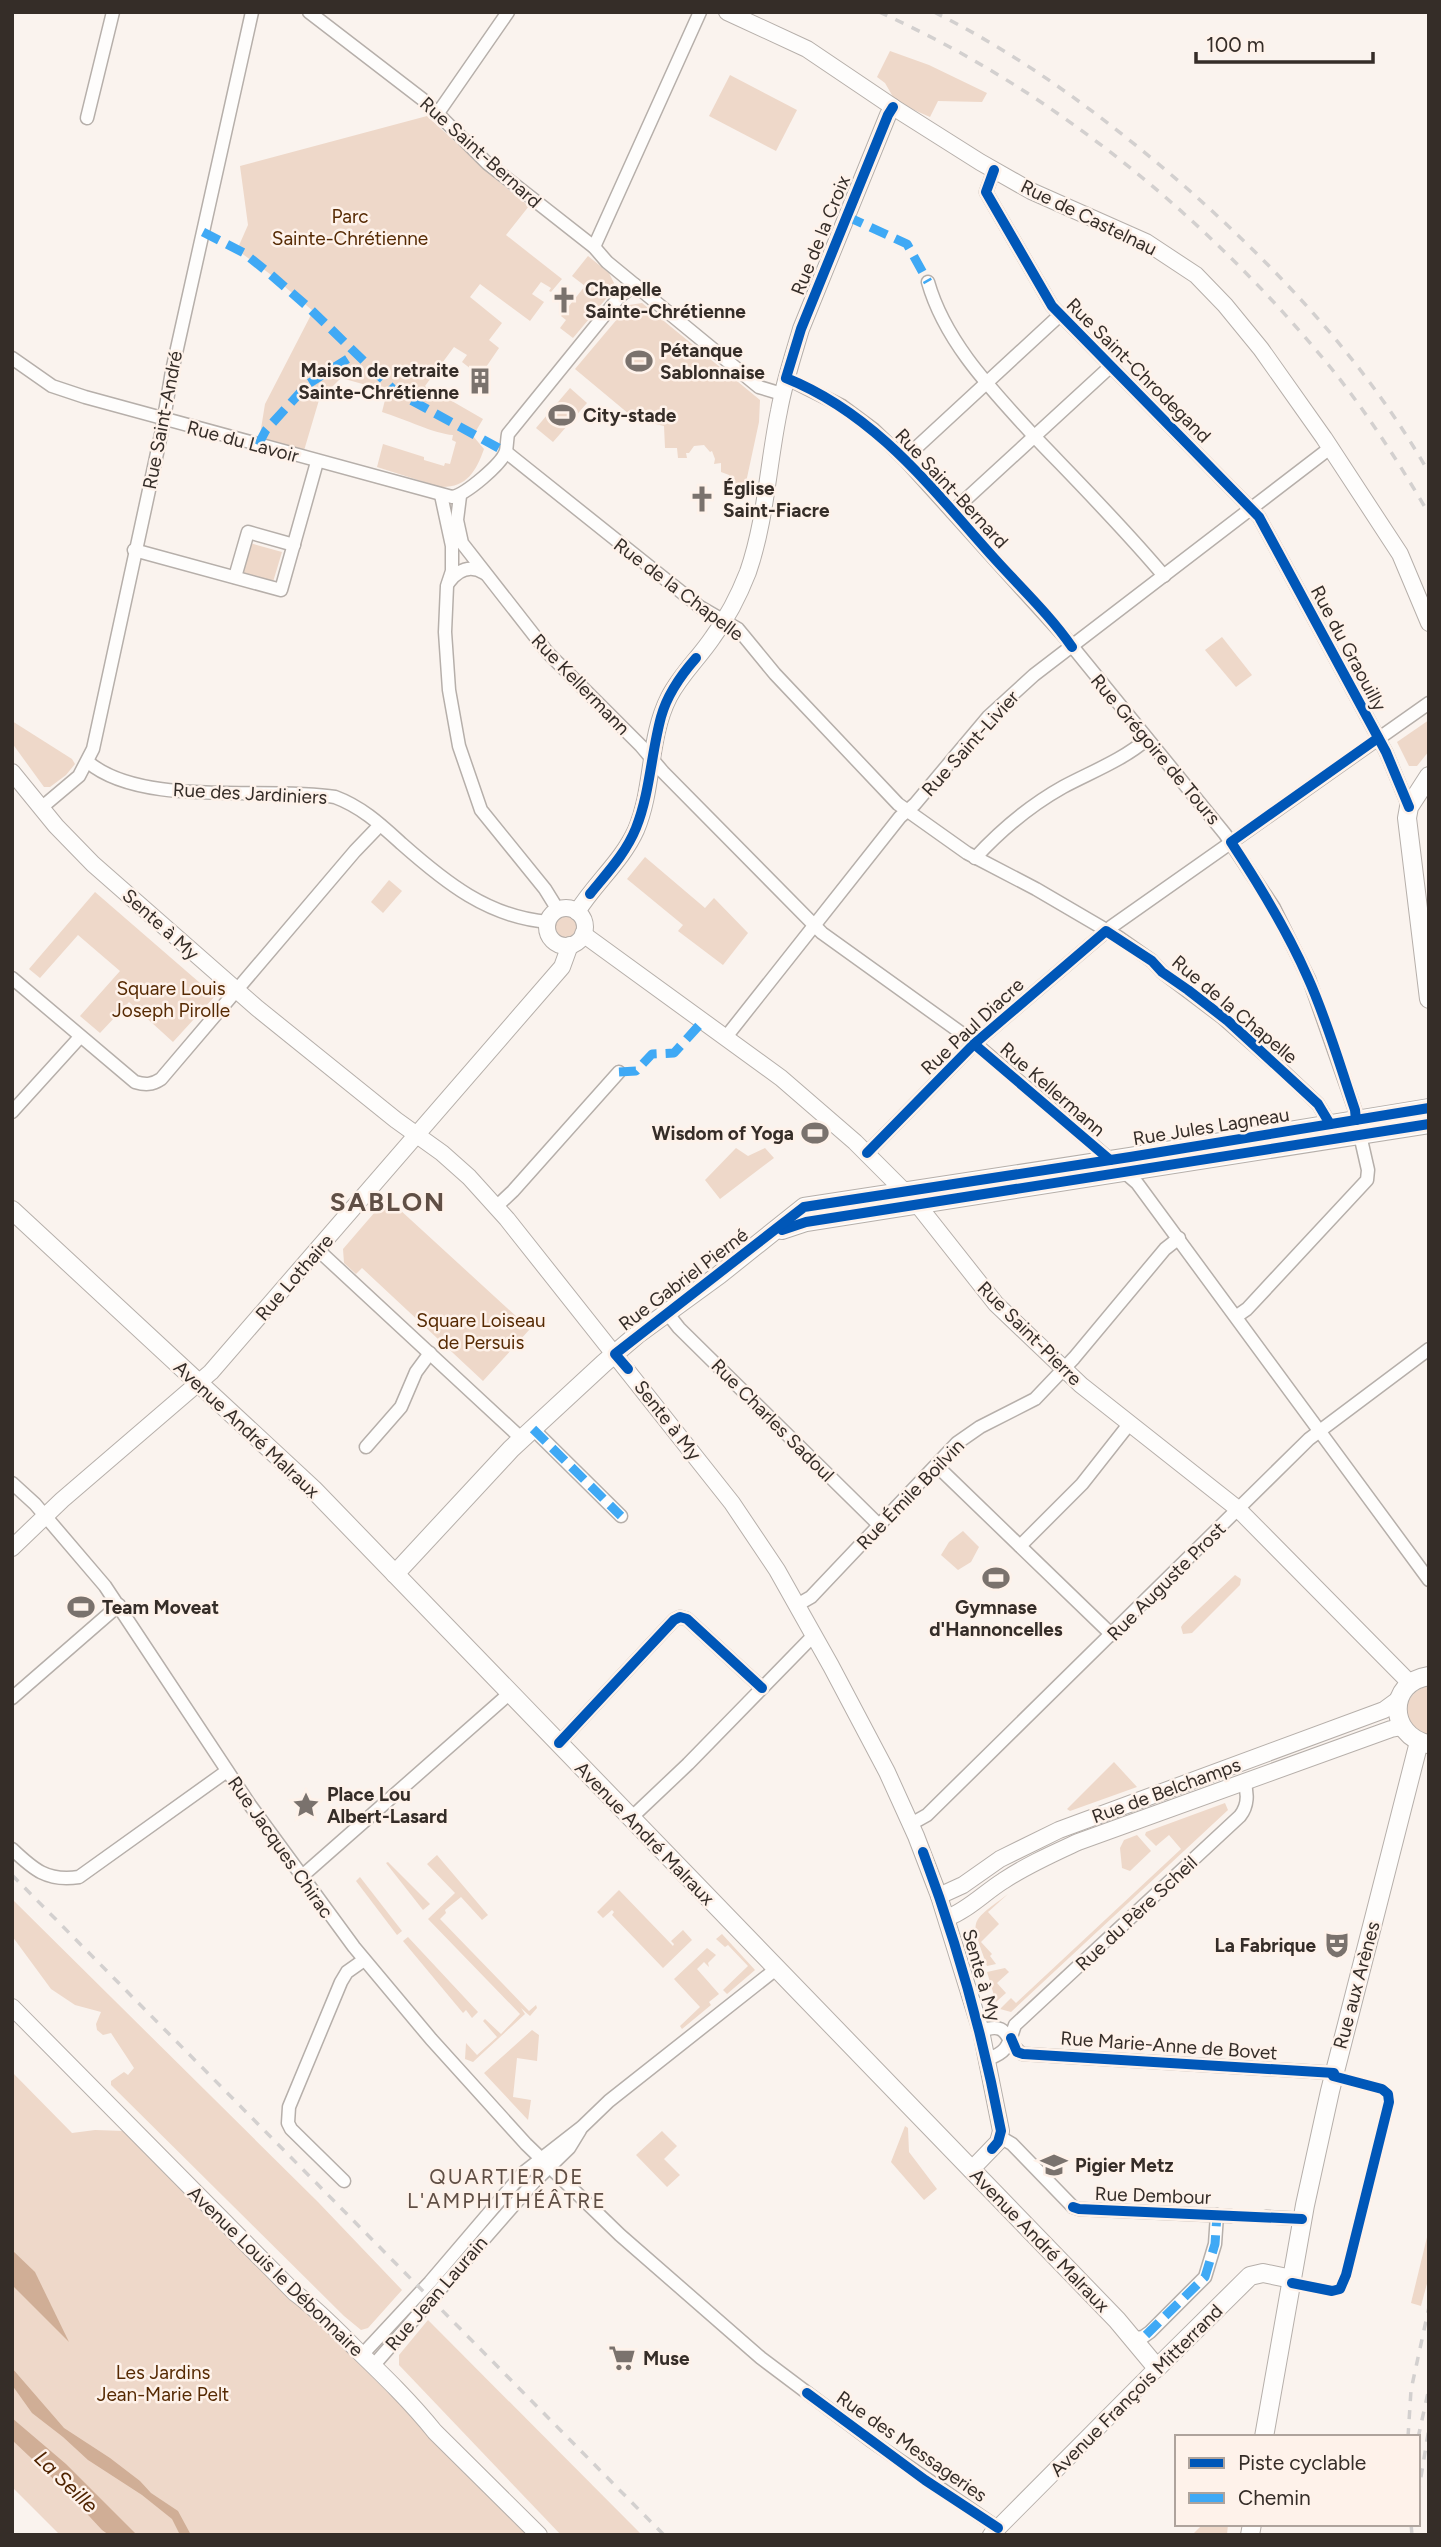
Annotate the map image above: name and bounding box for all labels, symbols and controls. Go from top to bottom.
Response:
scale bar [1196,21,1373,65]
text: 100 m [1206,32,1265,57]
street label: Rue Saint-Bernard [415,92,546,213]
street label: Rue de la Croix [786,172,855,298]
street label: Rue de Castelnau [1017,175,1161,260]
park label: Parc Sainte-Chrétienne [272,205,428,250]
place label: Chapelle Sainte-Chrétienne [585,278,746,323]
church icon: Chapelle Sainte-Chrétienne [549,285,579,315]
street label: Rue Saint-Chrodegand [1062,293,1216,447]
place label: Pétanque Sablonnaise [660,339,765,384]
sports icon: Pétanque Sablonnaise [624,346,654,376]
street label: Rue Saint-André [138,349,187,491]
place label: Maison de retraite Sainte-Chrétienne [298,359,459,404]
building icon: Maison de retraite Sainte-Chrétienne [465,366,495,396]
sports icon: City-stade [547,400,577,430]
place label: City-stade [583,404,677,427]
street label: Rue du Lavoir [184,416,302,468]
street label: Rue Saint-Bernard [890,424,1013,553]
place label: Église Saint-Fiacre [723,477,830,522]
church icon: Église Saint-Fiacre [687,484,717,514]
street label: Rue de la Chapelle [609,533,748,646]
street label: Rue du Graouilly [1306,581,1391,715]
street label: Rue Kellermann [527,629,635,740]
street label: Rue Grégoire de Tours [1086,669,1225,829]
street label: Rue Saint-Livier [917,685,1024,801]
street label: Rue des Jardiniers [172,778,328,809]
street label: Sente à My [118,884,204,965]
street label: Rue de la Chapelle [1167,950,1302,1069]
street label: Rue Paul Diacre [916,973,1028,1080]
park label: Square Louis Joseph Pirolle [112,977,230,1022]
street label: Rue Kellermann [995,1038,1110,1141]
street label: Rue Jules Lagneau [1131,1103,1291,1150]
sports icon: Wisdom of Yoga [800,1118,830,1148]
place label: Wisdom of Yoga [652,1122,794,1145]
district label: SABLON [330,1186,446,1218]
street label: Rue Gabriel Pierné [614,1223,753,1336]
street label: Rue Lothaire [251,1229,338,1325]
street label: Rue Saint-Pierre [973,1276,1087,1390]
park label: Square Loiseau de Persuis [416,1309,546,1354]
street label: Rue Charles Sadoul [706,1354,839,1487]
street label: Avenue André Malraux [169,1356,324,1503]
street label: Sente à My [629,1376,706,1465]
street label: Rue Émile Boilvin [852,1434,969,1554]
street label: Rue Auguste Prost [1102,1517,1230,1645]
sports icon: Gymnase d'Hannoncelles [981,1563,1011,1593]
sports icon: Team Moveat [66,1592,96,1622]
place label: Team Moveat [102,1596,219,1619]
place label: Gymnase d'Hannoncelles [929,1596,1063,1641]
street label: Rue de Belchamps [1089,1753,1244,1828]
street label: Avenue André Malraux [570,1757,719,1910]
street label: Rue Jacques Chirac [223,1772,338,1923]
place label: Place Lou Albert-Lasard [327,1783,448,1828]
place icon: Place Lou Albert-Lasard [291,1790,321,1820]
street label: Rue du Père Scheil [1071,1851,1202,1976]
street label: Rue aux Arènes [1328,1919,1385,2051]
street label: Sente à My [957,1926,1006,2024]
theatre icon: La Fabrique [1322,1930,1352,1960]
place label: La Fabrique [1215,1934,1316,1957]
street label: Rue Marie-Anne de Bovet [1060,2026,1278,2065]
school or university icon: Pigier Metz [1039,2150,1069,2180]
place label: Pigier Metz [1075,2154,1174,2177]
district label: QUARTIER DE L'AMPHITHÉÂTRE [407,2164,607,2213]
street label: Avenue André Malraux [965,2164,1114,2317]
street label: Avenue Louis le Débonnaire [183,2181,368,2361]
street label: Rue Dembour [1094,2182,1212,2209]
street label: Rue Jean Laurain [380,2231,492,2355]
street label: Avenue François Mitterrand [1045,2299,1227,2481]
supermarket icon: Muse [607,2343,637,2373]
place label: Muse [643,2347,690,2370]
park label: Les Jardins Jean-Marie Pelt [97,2361,229,2406]
street label: Rue des Messageries [832,2386,991,2507]
legend [1175,2435,1420,2526]
water label: La Seille [29,2445,104,2518]
text: Piste cyclable [1238,2450,1366,2475]
text: Chemin [1238,2485,1311,2510]

